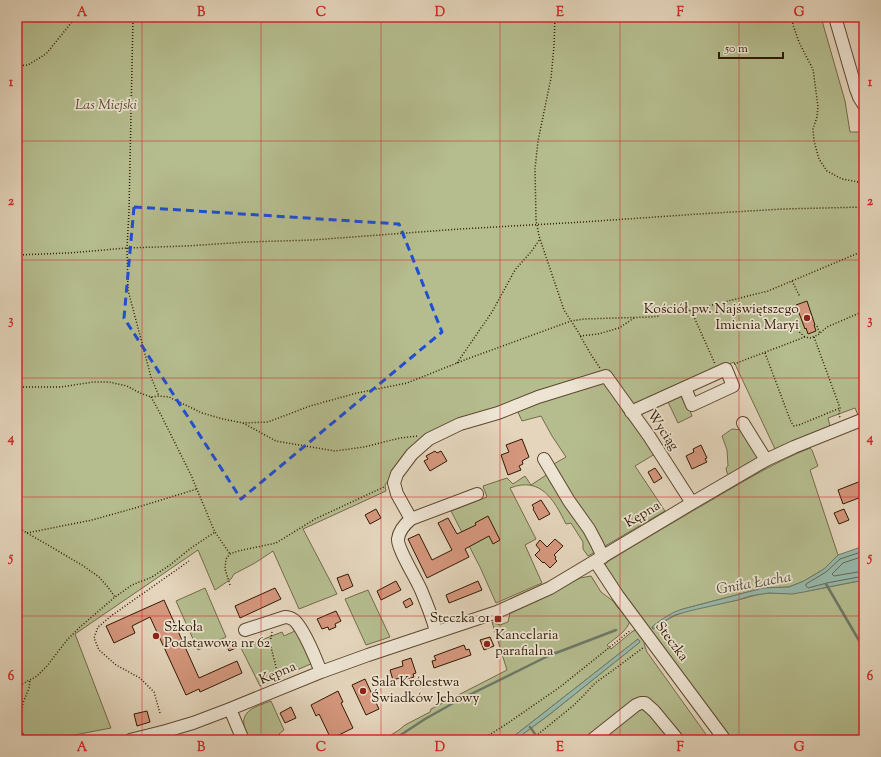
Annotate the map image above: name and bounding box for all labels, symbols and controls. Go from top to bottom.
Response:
text: A [77,4,88,22]
text: B [197,4,206,22]
text: C [316,4,326,22]
text: D [435,4,445,22]
text: E [556,4,564,22]
text: F [676,4,684,22]
text: G [794,4,805,22]
scale bar [719,34,783,60]
text: 50 m [724,40,748,58]
text: 1 [9,74,14,92]
text: 1 [868,74,873,92]
park label: Las Miejski [75,96,138,116]
text: 2 [8,193,15,211]
text: 2 [867,193,874,211]
place label: Kościół pw. Najświętszego Imienia Maryi [644,300,799,336]
text: 3 [8,312,14,330]
text: 3 [867,312,873,330]
marker: Kościół pw. Najświętszego Imienia Maryi [802,313,812,323]
street label: Wyciąg [641,407,683,455]
text: 4 [7,430,15,448]
text: 4 [866,430,874,448]
street label: Kępna [621,496,665,533]
text: 5 [8,549,14,567]
text: 5 [867,549,873,567]
water label: Gniła Łacha [715,567,793,601]
place label: Steczka 01 [430,609,490,629]
marker: Steczka 01 [493,614,503,624]
place label: Szkoła Podstawowa nr 62 [164,618,271,654]
street label: Steczka [649,618,693,667]
place label: Kancelaria parafialna [495,626,559,662]
marker: Szkoła Podstawowa nr 62 [151,631,161,641]
marker: Kancelaria parafialna [482,639,492,649]
street label: Kępna [256,657,300,691]
text: 6 [8,668,15,686]
text: 6 [867,668,874,686]
place label: Sala Królestwa Świadków Jehowy [371,673,479,709]
marker: Sala Królestwa Świadków Jehowy [358,686,368,696]
text: A [77,739,88,757]
text: B [197,739,206,757]
text: C [316,739,326,757]
text: D [435,739,445,757]
text: E [556,739,564,757]
text: F [676,739,684,757]
text: G [794,739,805,757]

